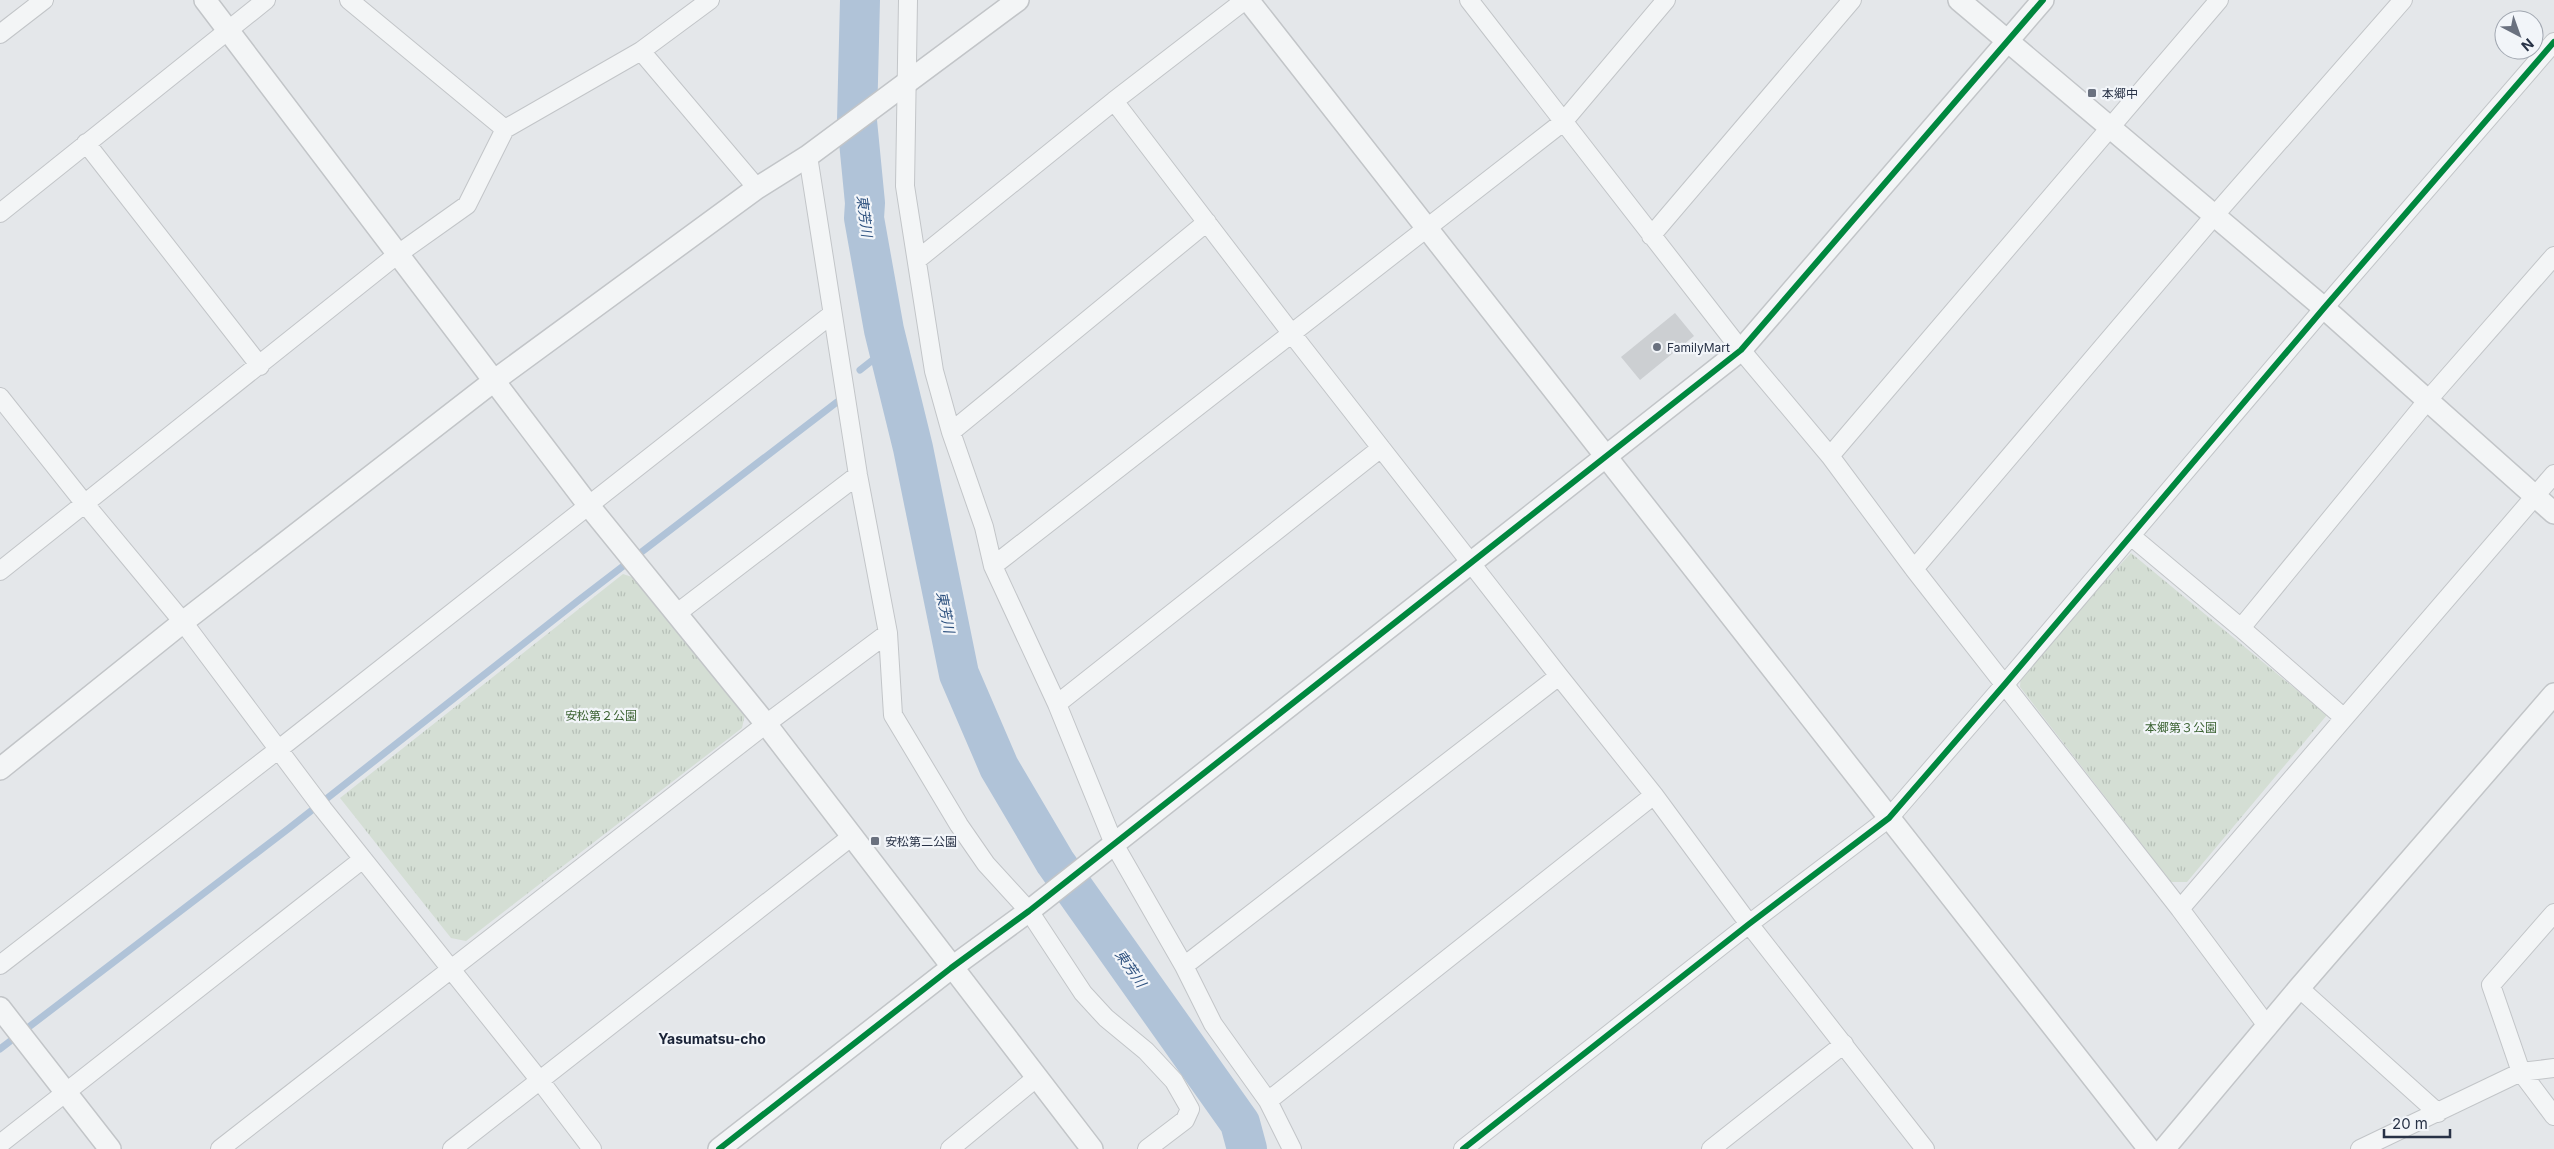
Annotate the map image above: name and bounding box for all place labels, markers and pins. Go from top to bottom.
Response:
place label: 本郷中 [2102,86,2138,101]
marker: 本郷中 [2086,87,2098,99]
place label: FamilyMart [1667,340,1730,355]
marker: FamilyMart [1651,341,1663,353]
place label: 安松第二公園 [885,834,957,849]
marker: 安松第二公園 [869,835,881,847]

